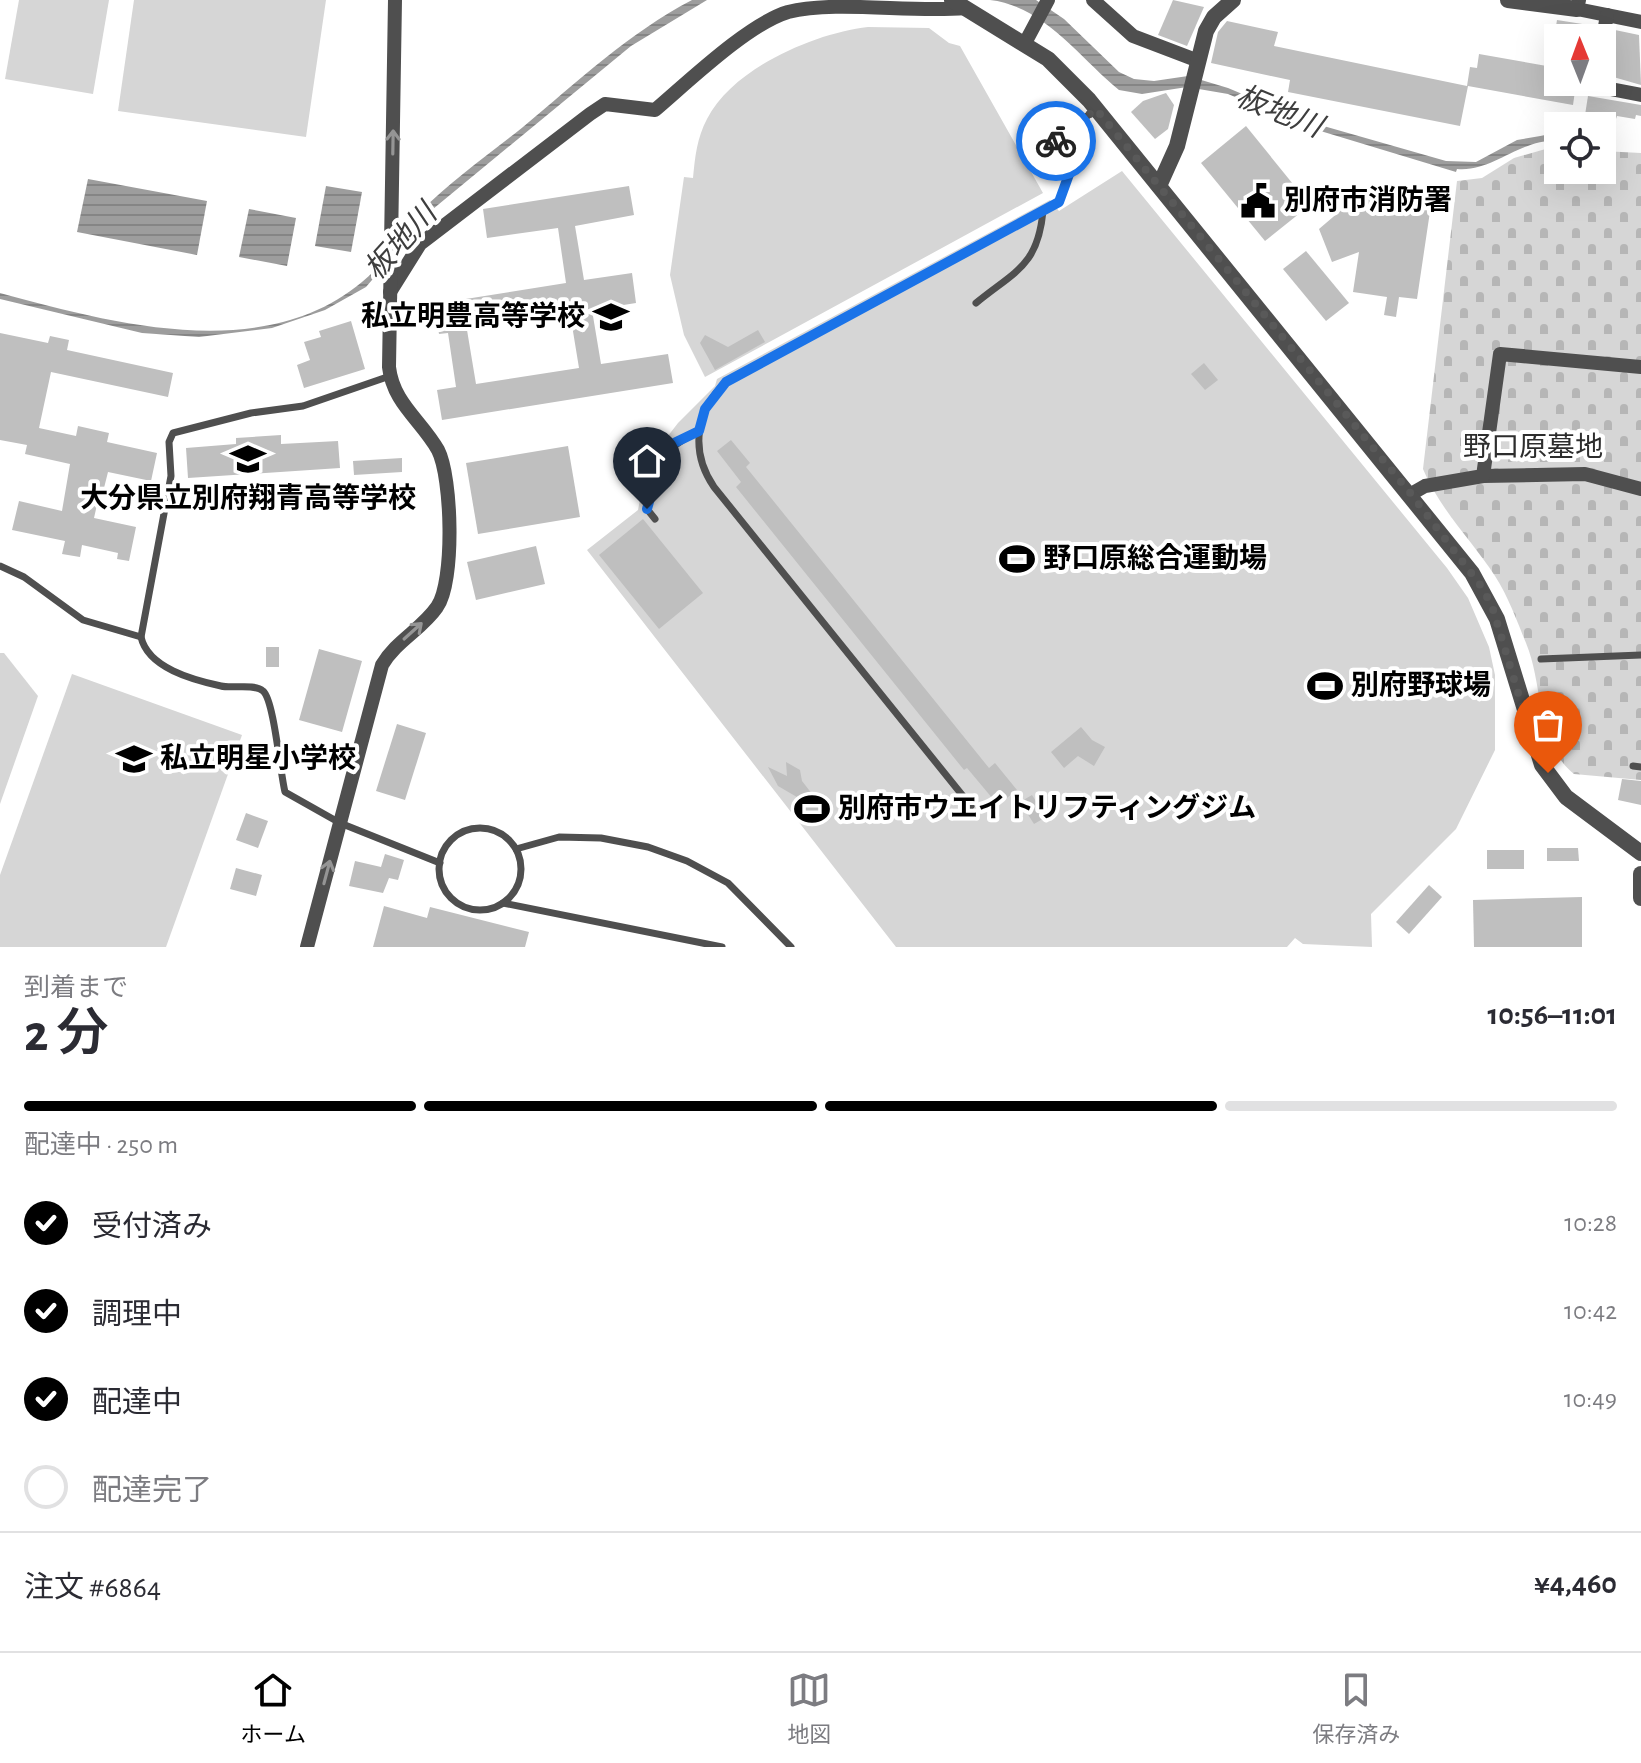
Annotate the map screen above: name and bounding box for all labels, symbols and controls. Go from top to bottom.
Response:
north arrow [1544,24,1616,96]
map controls [1544,24,1616,184]
water label: 板地川 [1232,79,1330,144]
courier [1016,101,1096,181]
button: locate [1544,112,1616,184]
icon: bike [1034,119,1078,163]
one-way arrow [385,129,400,156]
public building icon: 別府市消防署 [1239,182,1277,220]
place label: 別府市消防署 [1284,185,1452,215]
water label: 板地川 [358,195,444,285]
school or university icon: 私立明豊高等学校 [592,298,630,336]
place label: 私立明豊高等学校 [361,300,585,331]
pin [613,427,681,509]
park label: 野口原墓地 [1463,432,1603,462]
icon: home [625,439,669,483]
school or university icon: 大分県立別府翔青高等学校 [229,440,267,478]
place label: 大分県立別府翔青高等学校 [80,482,416,513]
sports icon: 野口原総合運動場 [998,540,1036,578]
place label: 野口原総合運動場 [1043,543,1267,573]
one-way arrow [402,622,422,640]
sports icon: 別府野球場 [1306,667,1344,705]
place label: 別府野球場 [1351,670,1491,700]
pin [1514,691,1582,773]
icon: bag [1526,703,1570,747]
school or university icon: 私立明星小学校 [115,740,153,778]
place label: 私立明星小学校 [160,743,356,773]
sports icon: 別府市ウエイトリフティングジム [793,790,831,828]
place label: 別府市ウエイトリフティングジム [838,792,1256,823]
one-way arrow [320,859,335,885]
text: 到着まで [24,975,128,1001]
text: 10:56–11:01 [1488,1000,1617,1030]
text: 2 分 [24,1008,108,1060]
text: 配達中 · 250 m [24,1132,178,1158]
icon: check [24,1201,68,1245]
text: 10:28 [1564,1210,1617,1236]
text: 受付済み [92,1212,212,1242]
icon: check [24,1289,68,1333]
text: 10:42 [1564,1298,1617,1324]
text: 調理中 [92,1300,182,1330]
icon: check [24,1377,68,1421]
text: 10:49 [1564,1386,1617,1412]
text: 配達中 [92,1388,182,1418]
text: 配達完了 [92,1476,212,1506]
text: ¥4,460 [1534,1569,1617,1599]
text: 注文 #6864 [24,1573,161,1603]
tab: ホーム [241,1668,306,1748]
tab: 地図 [787,1668,831,1748]
tab: 保存済み [1312,1668,1400,1748]

